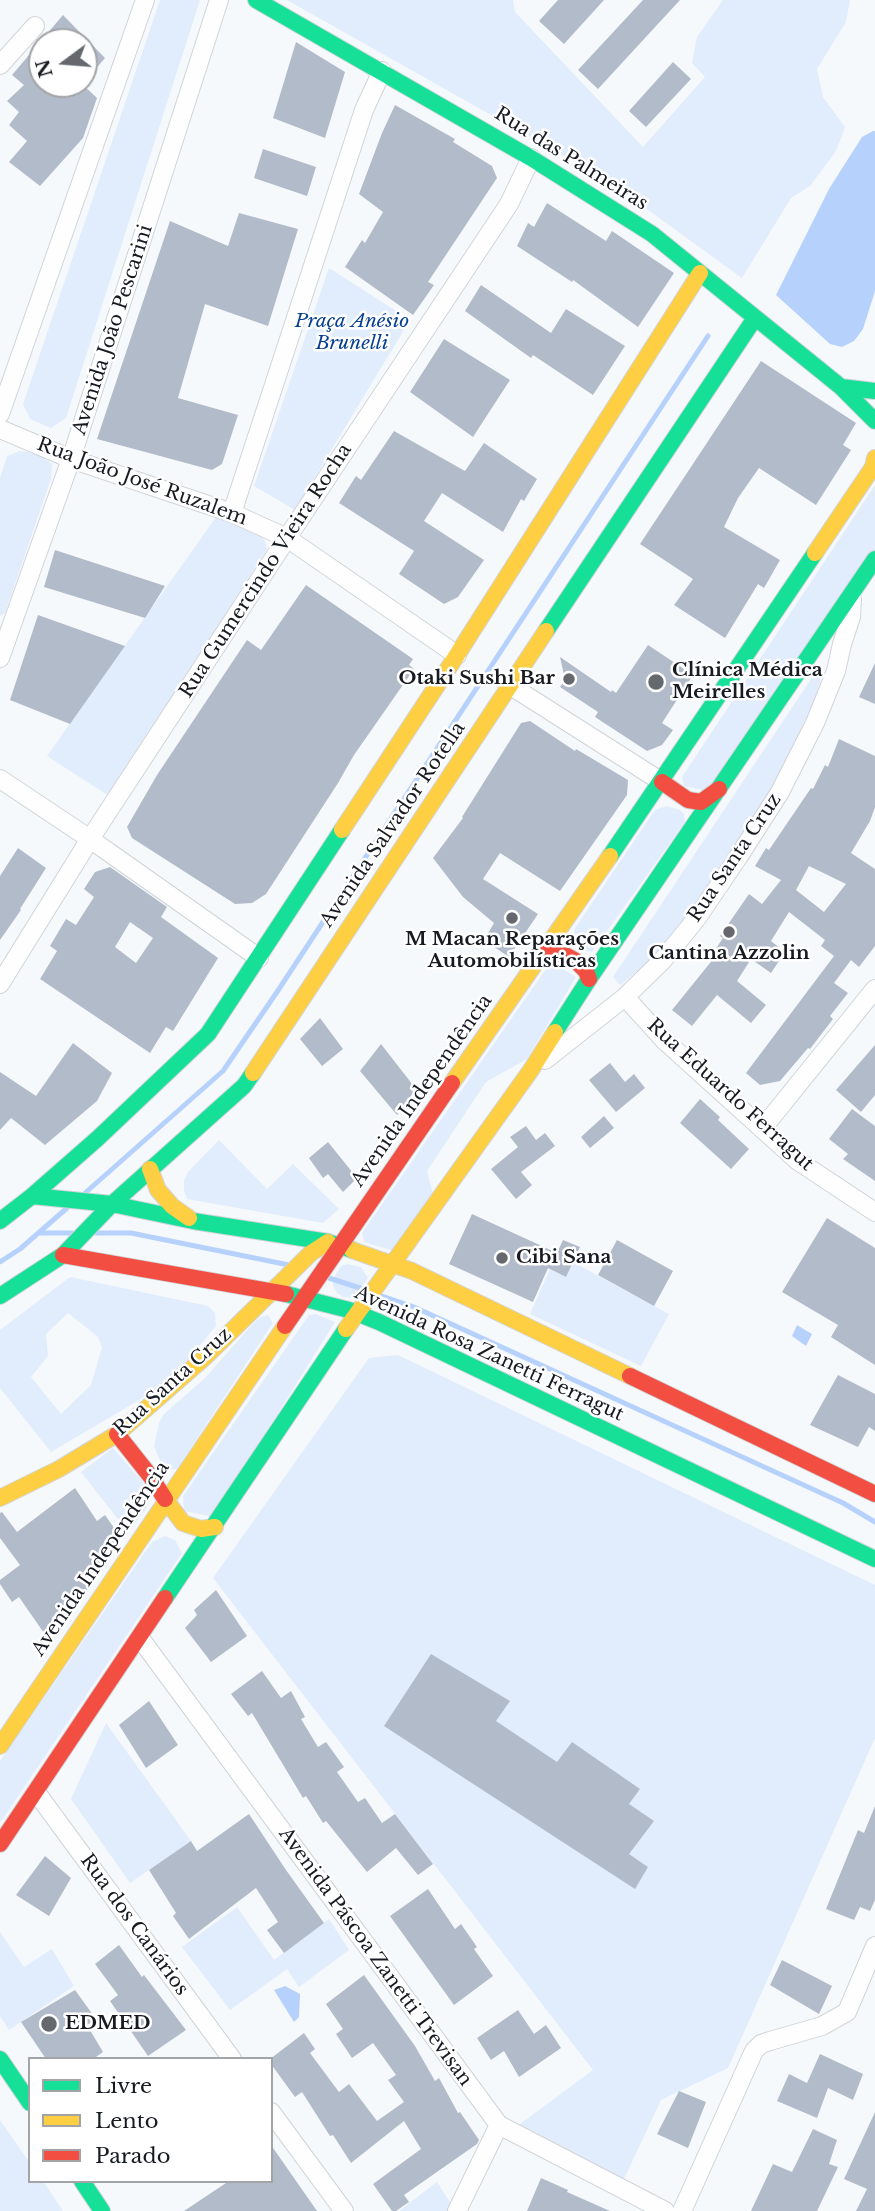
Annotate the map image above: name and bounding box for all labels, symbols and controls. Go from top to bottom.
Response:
north arrow [28,28,98,98]
text: N [31,57,58,80]
street label: Rua das Palmeiras [490,103,652,215]
street label: Avenida João Pescarini [68,222,158,438]
park label: Praça Anésio Brunelli [295,311,409,355]
street label: Rua João José Ruzalem [34,433,250,531]
street label: Rua Gumercindo Vieira Rocha [175,440,357,702]
place label: Clínica Médica Meirelles [672,660,823,704]
place label: Otaki Sushi Bar [399,668,555,690]
marker: Otaki Sushi Bar [561,671,577,687]
marker: Clínica Médica Meirelles [646,672,666,692]
street label: Avenida Salvador Rotella [316,718,470,932]
street label: Rua Santa Cruz [684,789,786,927]
marker: M Macan Reparações Automobilísticas [504,910,520,926]
marker: Cantina Azzolin [721,924,737,940]
place label: M Macan Reparações Automobilísticas [405,929,619,973]
place label: Cantina Azzolin [648,943,810,965]
street label: Avenida Independência [347,990,497,1192]
street label: Rua Eduardo Ferragut [642,1014,818,1176]
place label: Cibi Sana [516,1247,611,1269]
marker: Cibi Sana [494,1250,510,1266]
street label: Avenida Rosa Zanetti Ferragut [351,1282,627,1426]
street label: Rua Santa Cruz [110,1323,236,1441]
street label: Avenida Independência [27,1457,175,1661]
street label: Avenida Páscoa Zanetti Trevisan [274,1823,476,2091]
street label: Rua dos Canários [75,1850,193,2000]
place label: EDMED [65,2013,150,2035]
marker: EDMED [39,2014,59,2034]
legend [28,2057,273,2183]
text: Livre [95,2073,152,2099]
text: Lento [95,2108,158,2134]
text: Parado [95,2143,170,2169]

